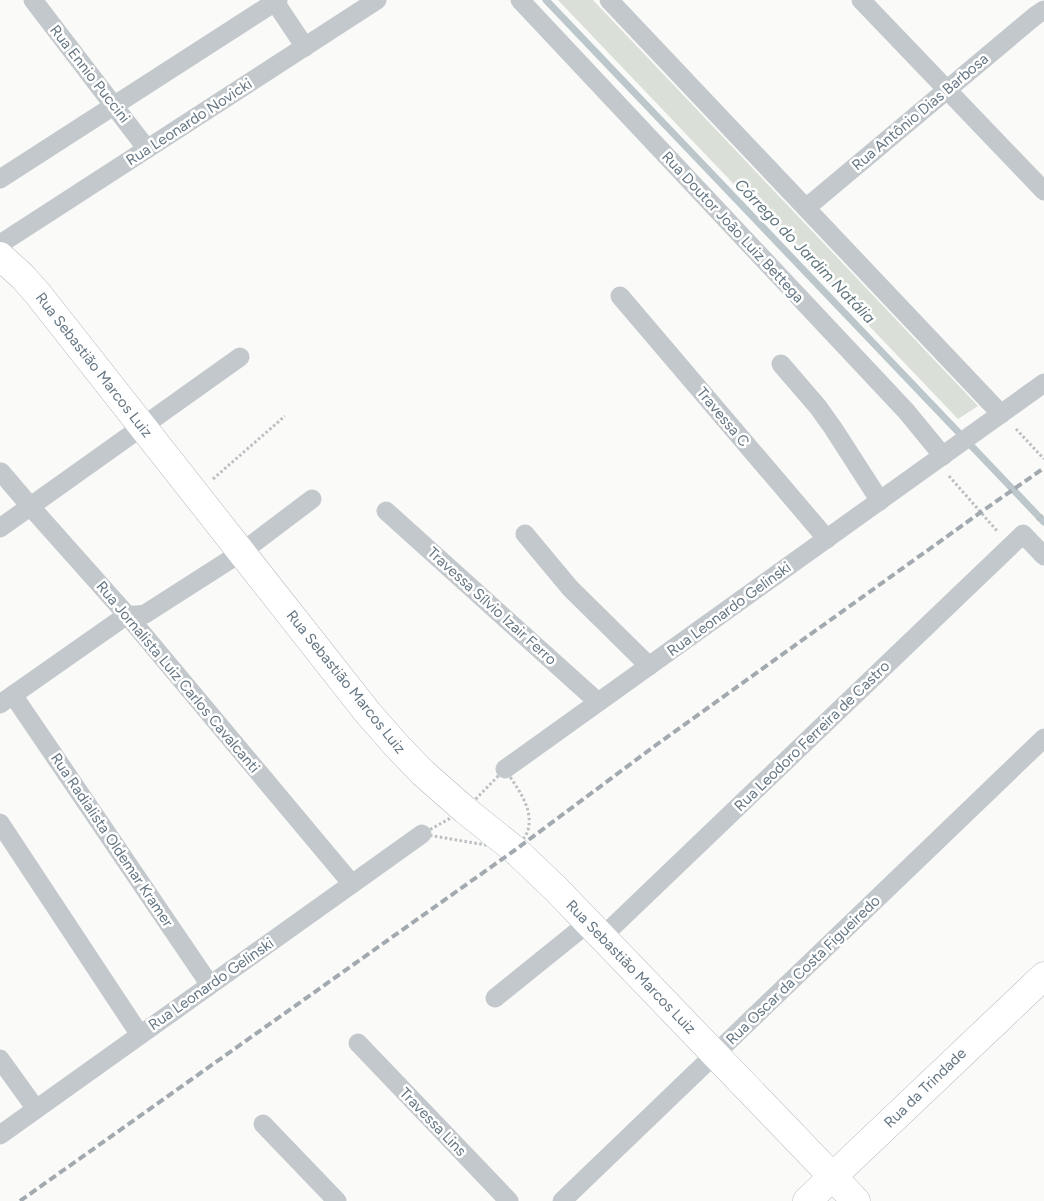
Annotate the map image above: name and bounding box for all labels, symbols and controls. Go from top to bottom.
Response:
street label: Rua Ennio Puccini [46,21,134,127]
street label: Rua Antônio Dias Barbosa [848,50,992,174]
street label: Rua Leonardo Novicki [123,75,255,169]
street label: Rua Doutor João Luiz Bettega [658,148,808,306]
water label: Córrego do Jardim Natália [731,175,879,327]
street label: Rua Sebastião Marcos Luiz [32,289,156,441]
street label: Travessa C [693,384,753,451]
street label: Travessa Sílvio Izair Ferro [424,543,560,669]
street label: Rua Leonardo Gelinski [664,558,794,660]
street label: Rua Jornalista Luiz Carlos Cavalcanti [93,578,263,776]
street label: Rua Sebastião Marcos Luiz [283,607,409,757]
street label: Rua Leodoro Ferreira de Castro [731,657,894,815]
street label: Rua Radialista Oldemar Kramer [47,750,177,930]
street label: Rua Oscar da Costa Figueiredo [722,891,884,1048]
street label: Rua Sebastião Marcos Luiz [562,896,700,1038]
street label: Rua Leonardo Gelinski [145,934,277,1034]
street label: Rua da Trindade [880,1044,970,1132]
street label: Travessa Lins [396,1084,470,1160]

